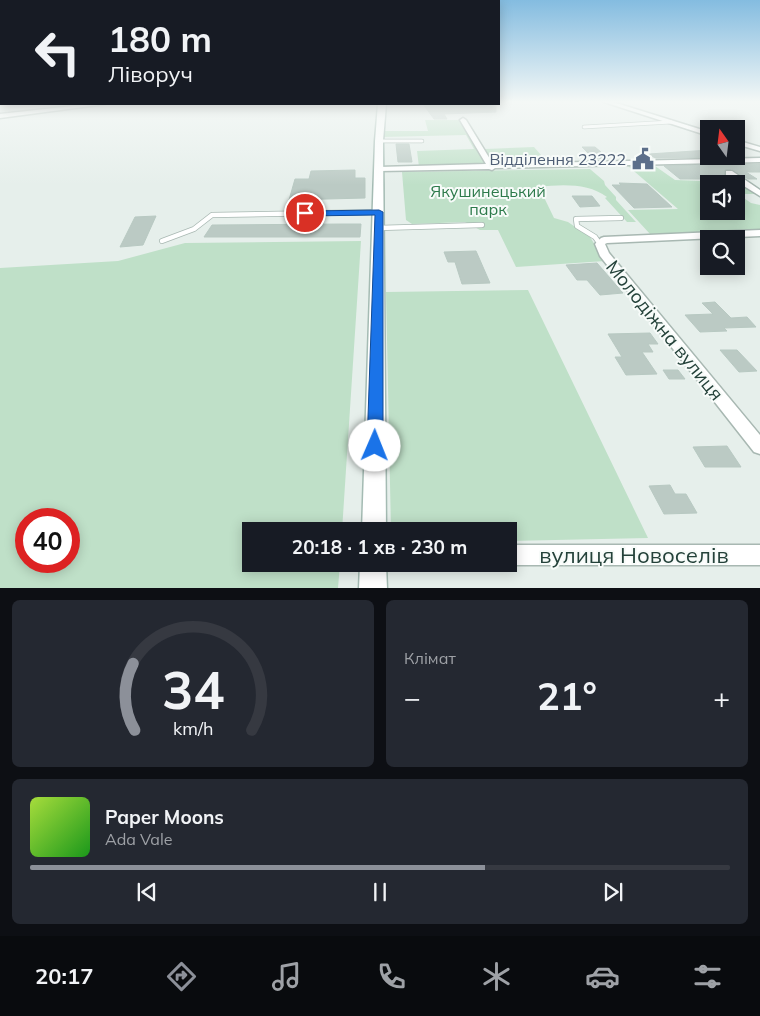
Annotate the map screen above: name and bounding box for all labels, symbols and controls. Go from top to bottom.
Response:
text: 180 m [108,17,212,61]
icon: left [25,20,90,85]
text: Ліворуч [108,60,193,88]
north arrow [700,120,745,165]
map controls [700,120,745,275]
public building icon: Відділення 23222 [630,146,656,172]
place label: Відділення 23222 [489,149,626,169]
button: sound [700,175,745,220]
park label: Якушинецький парк [430,181,546,219]
pin [284,192,326,234]
icon: arrive [291,199,319,227]
button: search [700,230,745,275]
street label: Молодіжна вулиця [601,255,729,405]
position arrow [348,419,400,471]
speed limit sign: 40 [15,508,80,573]
text: 20:18 · 1 хв · 230 m [292,535,467,559]
street label: вулиця Новоселів [539,541,729,569]
text: Клімат [404,648,456,668]
text: 34 [162,657,224,722]
text: 21° [537,672,597,720]
text: − [404,680,421,715]
text: + [713,680,730,715]
text: km/h [173,717,213,739]
text: Paper Moons [105,805,224,829]
text: Ada Vale [105,829,172,849]
icon: previous [133,878,161,906]
icon: pause [366,878,394,906]
icon: next [599,878,627,906]
icon: directions [164,959,199,994]
icon: music [269,959,304,994]
icon: phone [374,959,409,994]
icon: climate [479,959,514,994]
icon: car [585,959,620,994]
icon: filters [690,959,725,994]
text: 20:17 [35,962,93,990]

